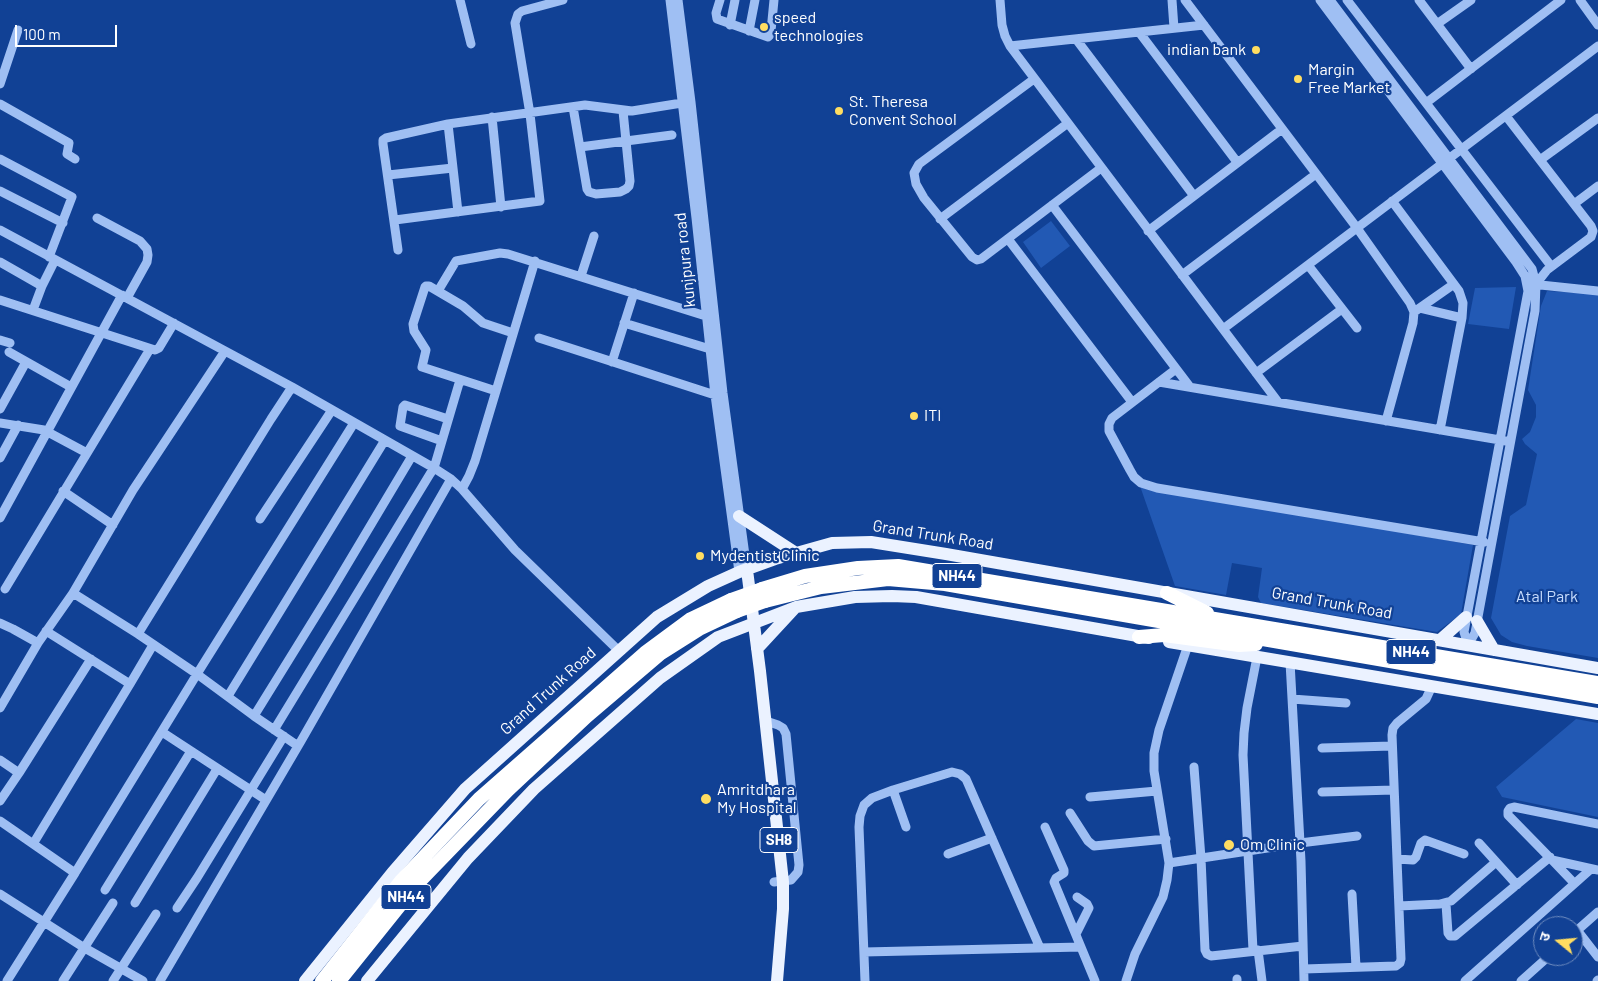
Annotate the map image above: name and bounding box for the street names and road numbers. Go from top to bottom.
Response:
street label: kunjpura road [670,212,700,308]
street label: Grand Trunk Road [871,516,995,554]
road number: NH44 [932,564,982,588]
street label: Grand Trunk Road [1270,583,1394,623]
road number: NH44 [1386,640,1436,664]
street label: Grand Trunk Road [496,643,600,739]
road number: SH8 [760,828,798,852]
road number: NH44 [381,884,431,910]

